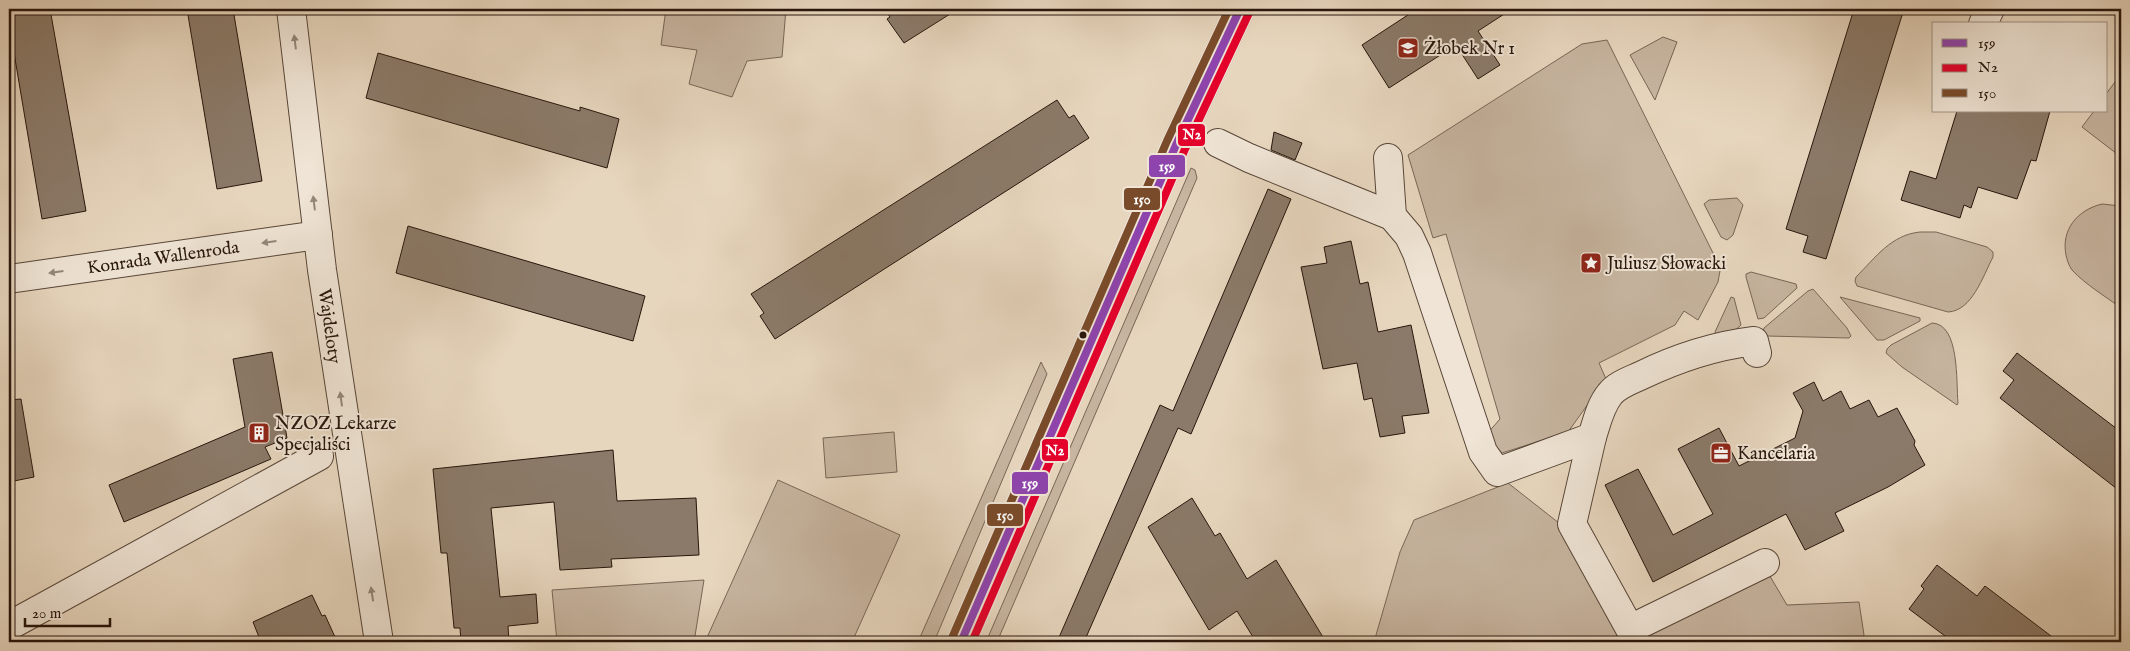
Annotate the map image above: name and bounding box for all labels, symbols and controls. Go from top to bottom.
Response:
legend [1932,22,2108,112]
one-way arrow [290,34,298,50]
text: 159 [1978,34,1996,53]
school or university icon: Żłobek Nr 1 [1396,36,1420,60]
place label: Żłobek Nr 1 [1424,37,1515,61]
text: N2 [1978,58,1998,77]
text: 150 [1978,84,1996,103]
line badge: N2 [1177,123,1206,147]
text: N2 [1182,126,1202,144]
line badge: 159 [1148,154,1186,178]
text: 159 [1159,158,1175,176]
line badge: 150 [1123,187,1161,211]
text: 150 [1133,191,1151,209]
one-way arrow [310,195,318,211]
street label: Konrada Wallenroda [86,236,241,281]
one-way arrow [261,238,277,246]
place icon: Juliusz Słowacki [1579,251,1603,275]
place label: Juliusz Słowacki [1605,253,1726,276]
one-way arrow [48,268,64,276]
street label: Wajdeloty [312,287,345,365]
unlabelled marker [1078,330,1088,340]
one-way arrow [337,391,345,407]
place label: NZOZ Lekarze Specjaliści [275,413,397,457]
building icon: NZOZ Lekarze Specjaliści [247,421,271,445]
line badge: N2 [1041,438,1069,462]
office icon: Kancelaria [1709,441,1733,465]
text: N2 [1045,442,1065,460]
place label: Kancelaria [1737,443,1816,466]
line badge: 159 [1011,471,1049,495]
text: 159 [1022,475,1038,493]
line badge: 150 [986,503,1024,527]
text: 150 [996,507,1014,525]
one-way arrow [367,586,375,602]
scale bar [25,596,110,628]
text: 20 m [32,604,62,623]

